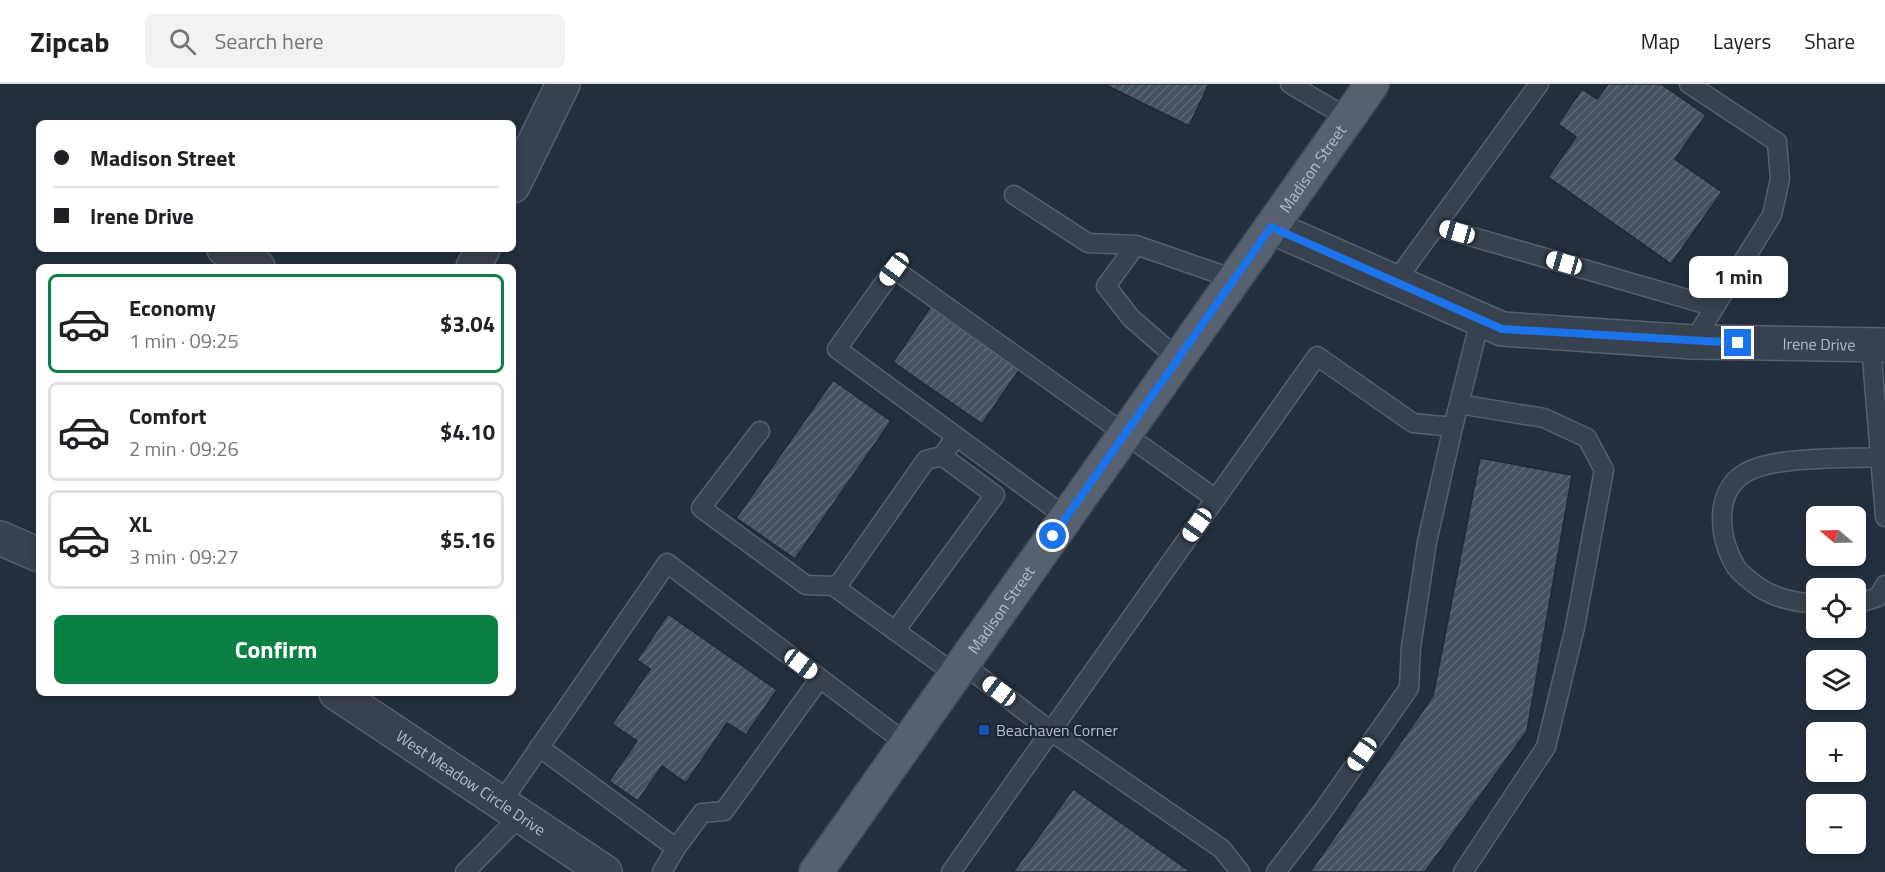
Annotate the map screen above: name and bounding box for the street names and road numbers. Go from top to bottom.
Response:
street label: Madison Street [1273,119,1352,217]
street label: Irene Drive [1782,331,1856,357]
street label: Madison Street [962,560,1041,659]
street label: West Meadow Circle Drive [391,724,551,841]

